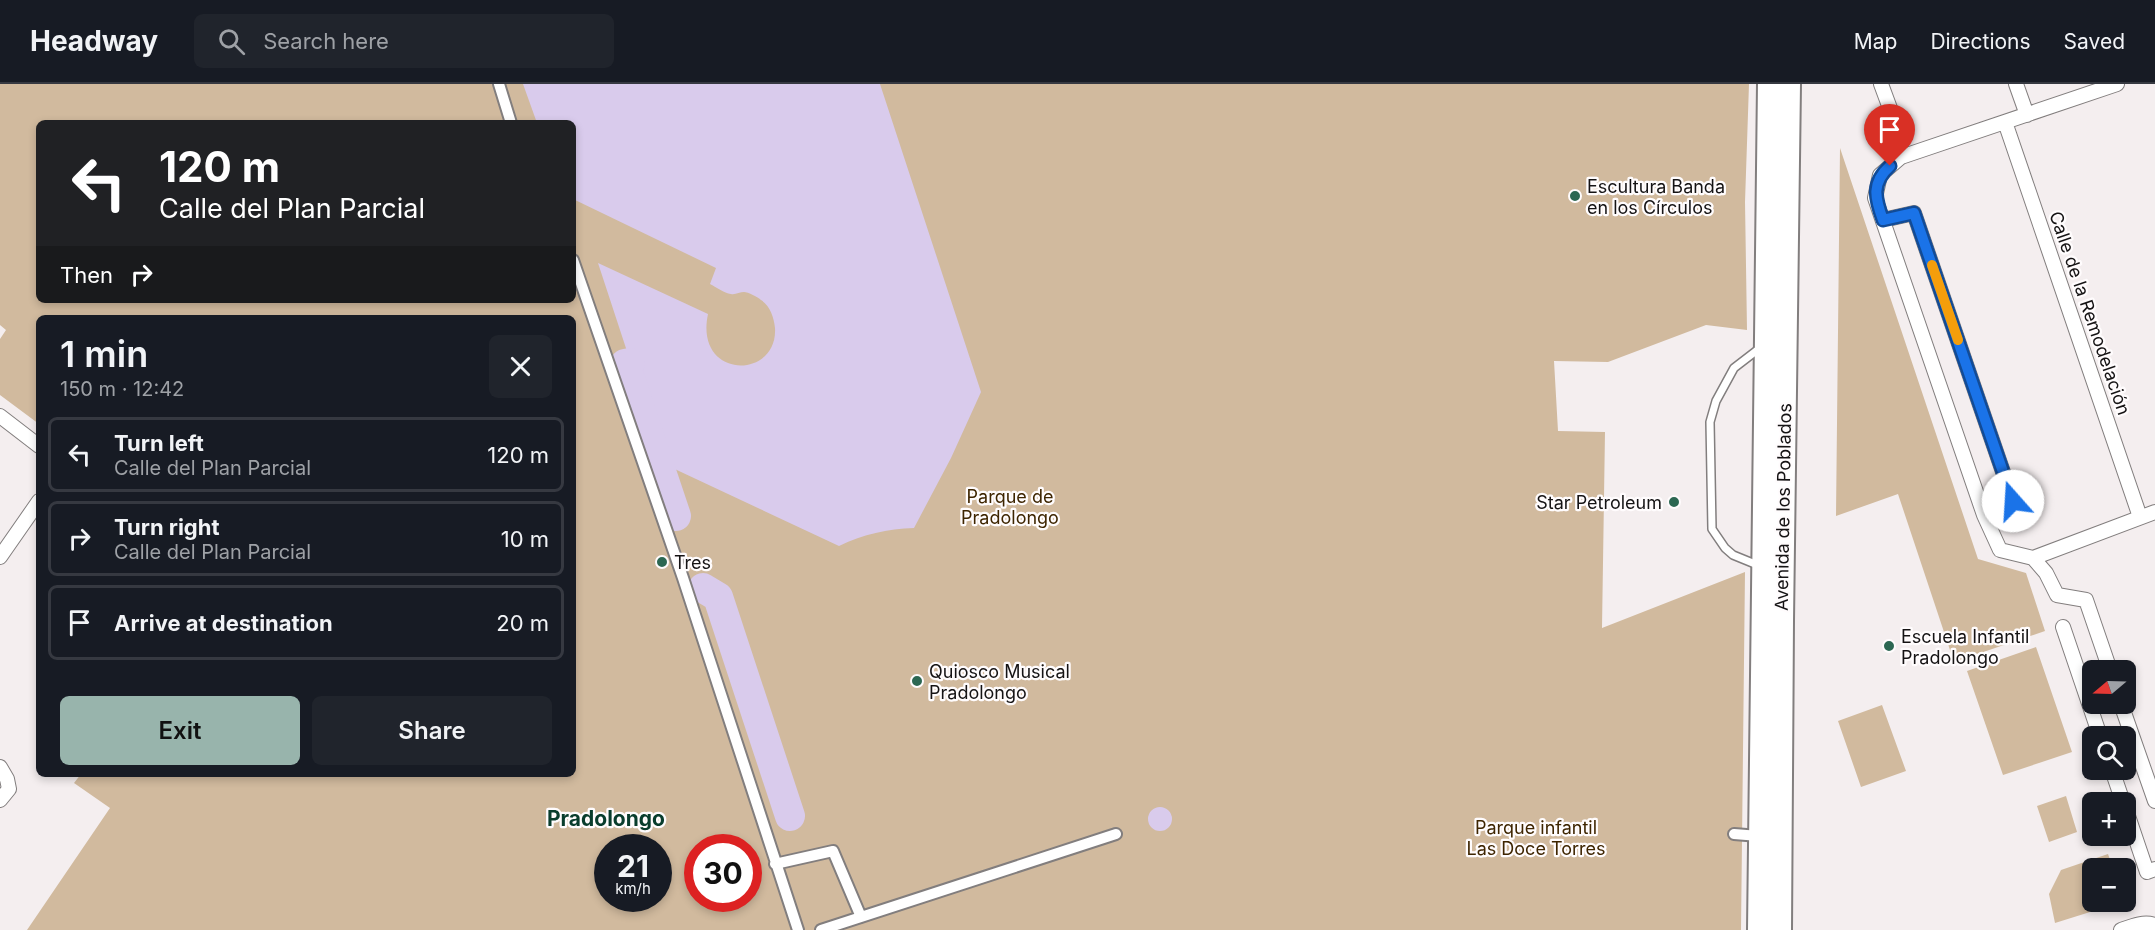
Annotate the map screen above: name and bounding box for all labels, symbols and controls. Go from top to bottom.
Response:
search box [194,14,614,68]
text: Headway [30,24,158,58]
icon: search [215,25,248,58]
text: Search here [263,28,389,54]
text: Map [1854,29,1897,54]
text: Directions [1930,29,2031,54]
text: Saved [2064,29,2125,54]
pin [1864,104,1915,166]
icon: arrive [1873,113,1906,146]
text: 120 m [159,141,280,192]
icon: left [60,144,138,222]
place label: Escultura Banda en los Círculos [1587,176,1725,218]
marker: Escultura Banda en los Círculos [1568,189,1582,203]
text: Calle del Plan Parcial [159,192,425,225]
street label: Calle de la Remodelación [2045,208,2135,418]
icon: right [125,258,158,291]
text: Then [60,262,113,288]
text: 1 min [60,332,148,376]
button: close [489,335,552,398]
text: 150 m · 12:42 [60,377,184,401]
street label: Avenida de los Poblados [1771,403,1795,611]
text: Turn left [114,430,204,456]
icon: left [63,438,96,471]
text: 120 m [487,442,549,468]
text: Calle del Plan Parcial [114,456,311,480]
position arrow [1981,469,2045,533]
park label: Parque de Pradolongo [961,486,1059,528]
place label: Star Petroleum [1536,492,1662,513]
marker: Star Petroleum [1667,495,1681,509]
text: Turn right [114,514,220,540]
icon: right [63,522,96,555]
text: 10 m [501,526,549,552]
text: Calle del Plan Parcial [114,540,311,564]
place label: Tres [674,552,711,573]
marker: Tres [655,555,669,569]
icon: arrive [63,606,96,639]
text: Arrive at destination [114,610,333,636]
text: 20 m [496,610,549,636]
place label: Escuela Infantil Pradolongo [1901,626,2029,668]
marker: Escuela Infantil Pradolongo [1882,639,1896,653]
north arrow [2082,660,2136,714]
map controls [2082,660,2136,912]
place label: Quiosco Musical Pradolongo [929,661,1070,703]
marker: Quiosco Musical Pradolongo [910,674,924,688]
button: Exit [60,696,300,765]
button: Share [312,696,552,765]
button: search [2082,726,2136,780]
button: + [2082,792,2136,846]
district label: Pradolongo [547,806,665,831]
park label: Parque infantil Las Doce Torres [1466,817,1606,859]
speed limit sign: 30 [684,834,762,912]
text: 21 [617,848,649,884]
button: − [2082,858,2136,912]
text: km/h [615,879,651,898]

